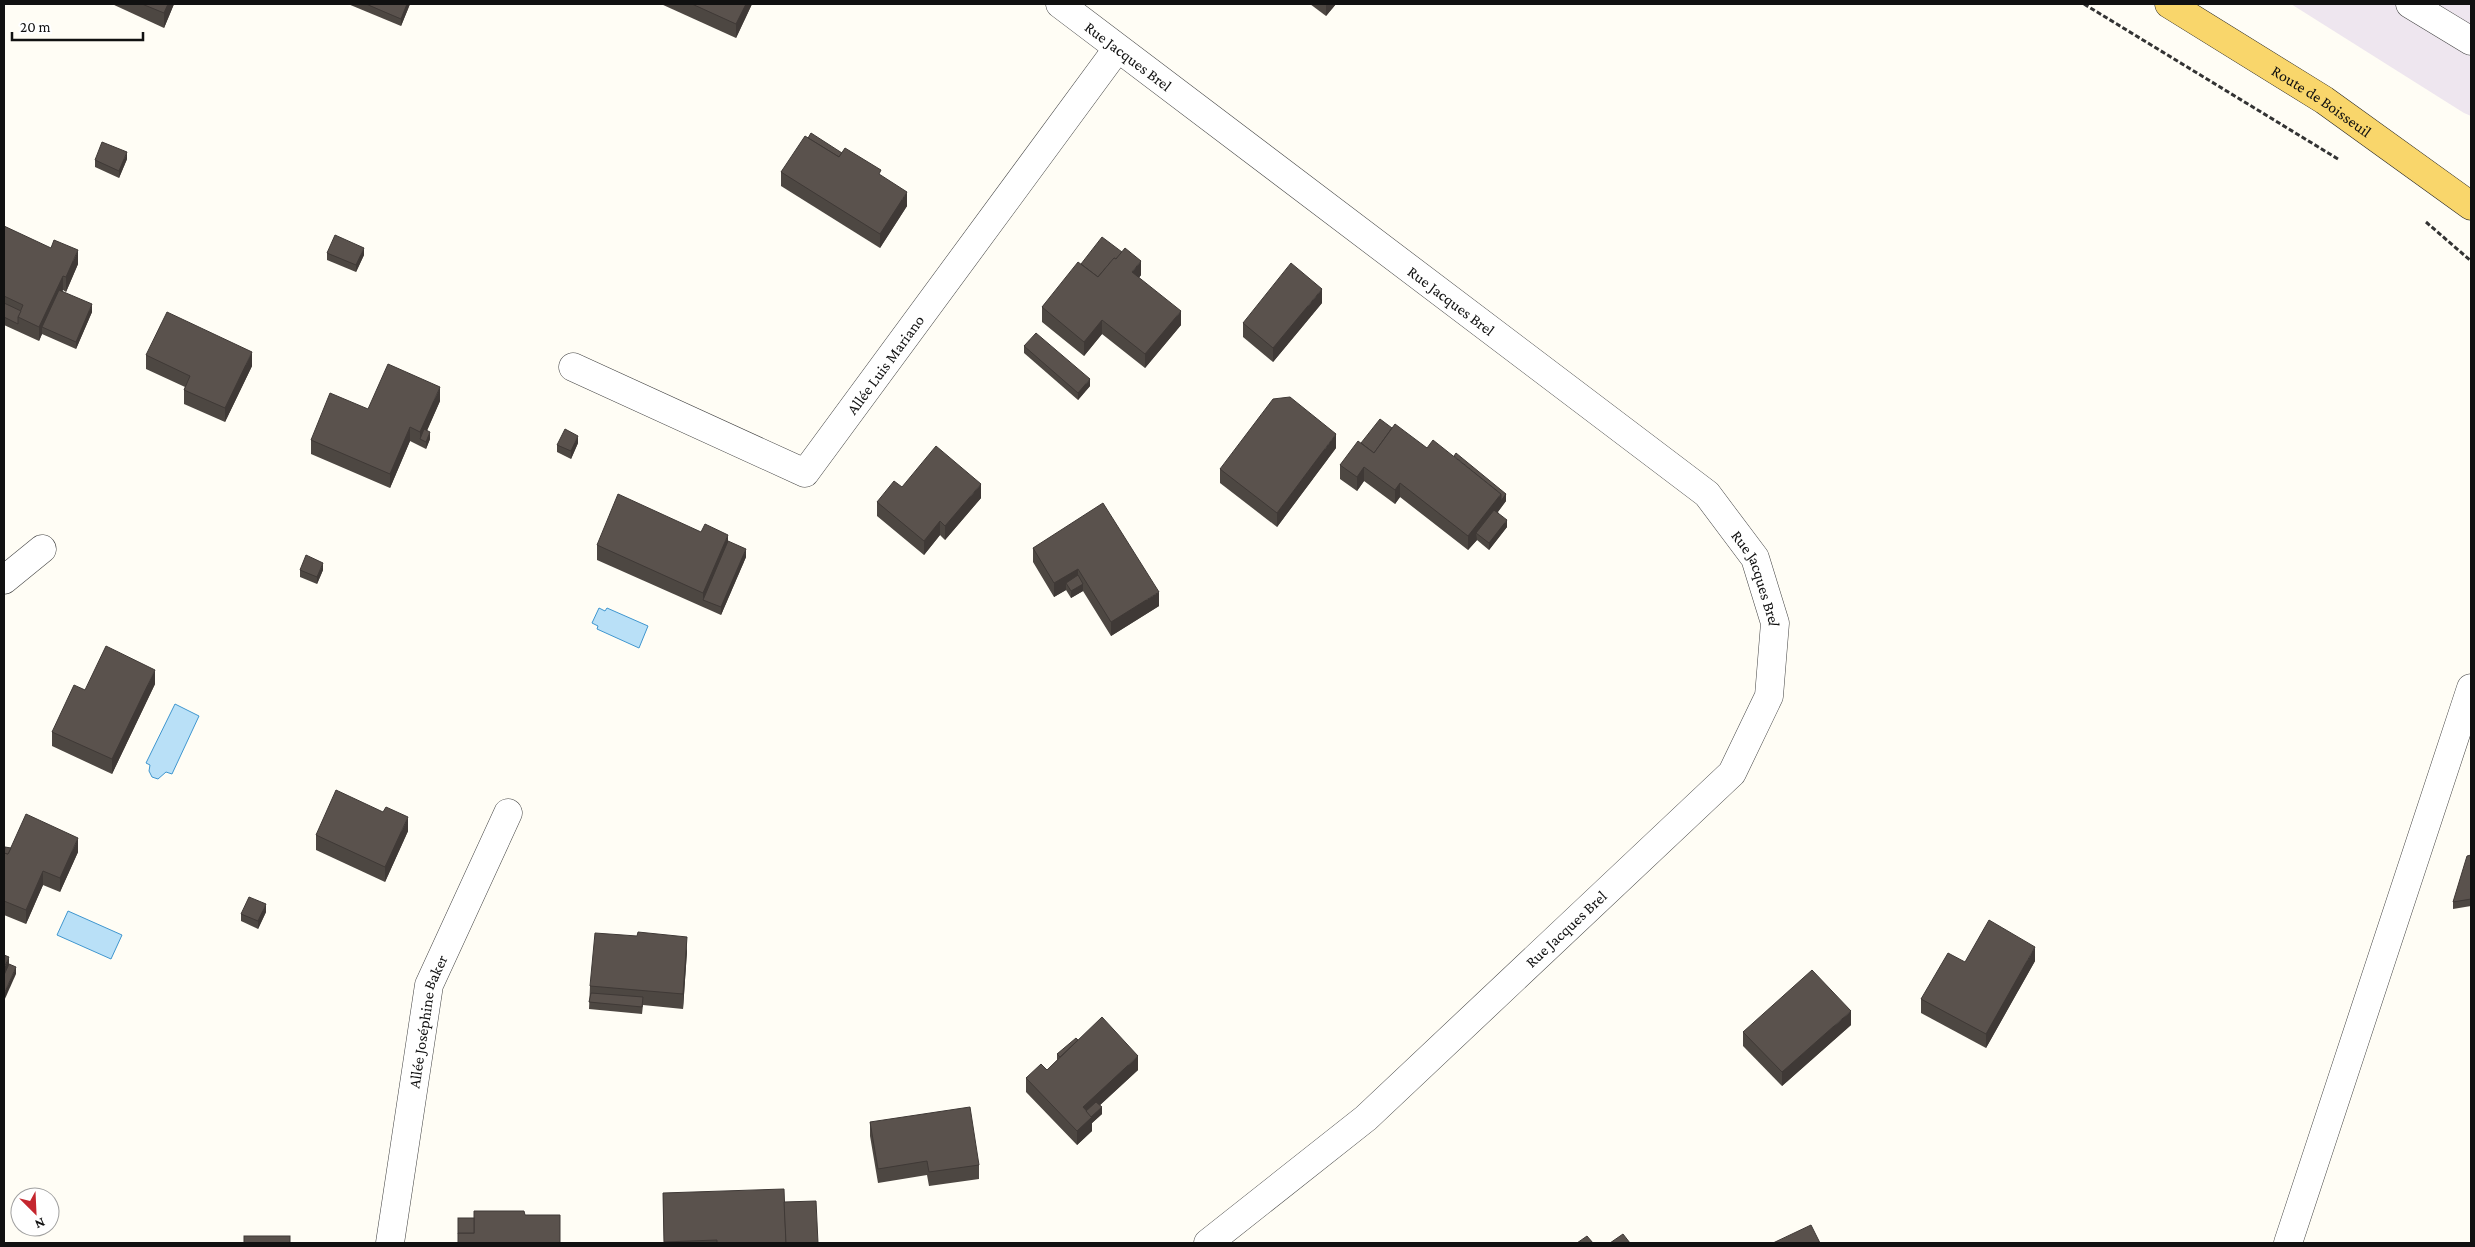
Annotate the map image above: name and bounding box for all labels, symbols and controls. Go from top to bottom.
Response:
scale bar [12,10,144,42]
street label: Rue Jacques Brel [1082,18,1175,94]
text: 20 m [20,19,51,35]
street label: Route de Boisseuil [2269,62,2375,140]
street label: Rue Jacques Brel [1405,262,1498,339]
street label: Allée Luis Mariano [843,311,927,417]
street label: Rue Jacques Brel [1729,527,1784,627]
street label: Rue Jacques Brel [1522,887,1611,971]
street label: Allée Joséphine Baker [405,952,450,1089]
north arrow [10,1187,60,1237]
text: N [32,1215,48,1233]

